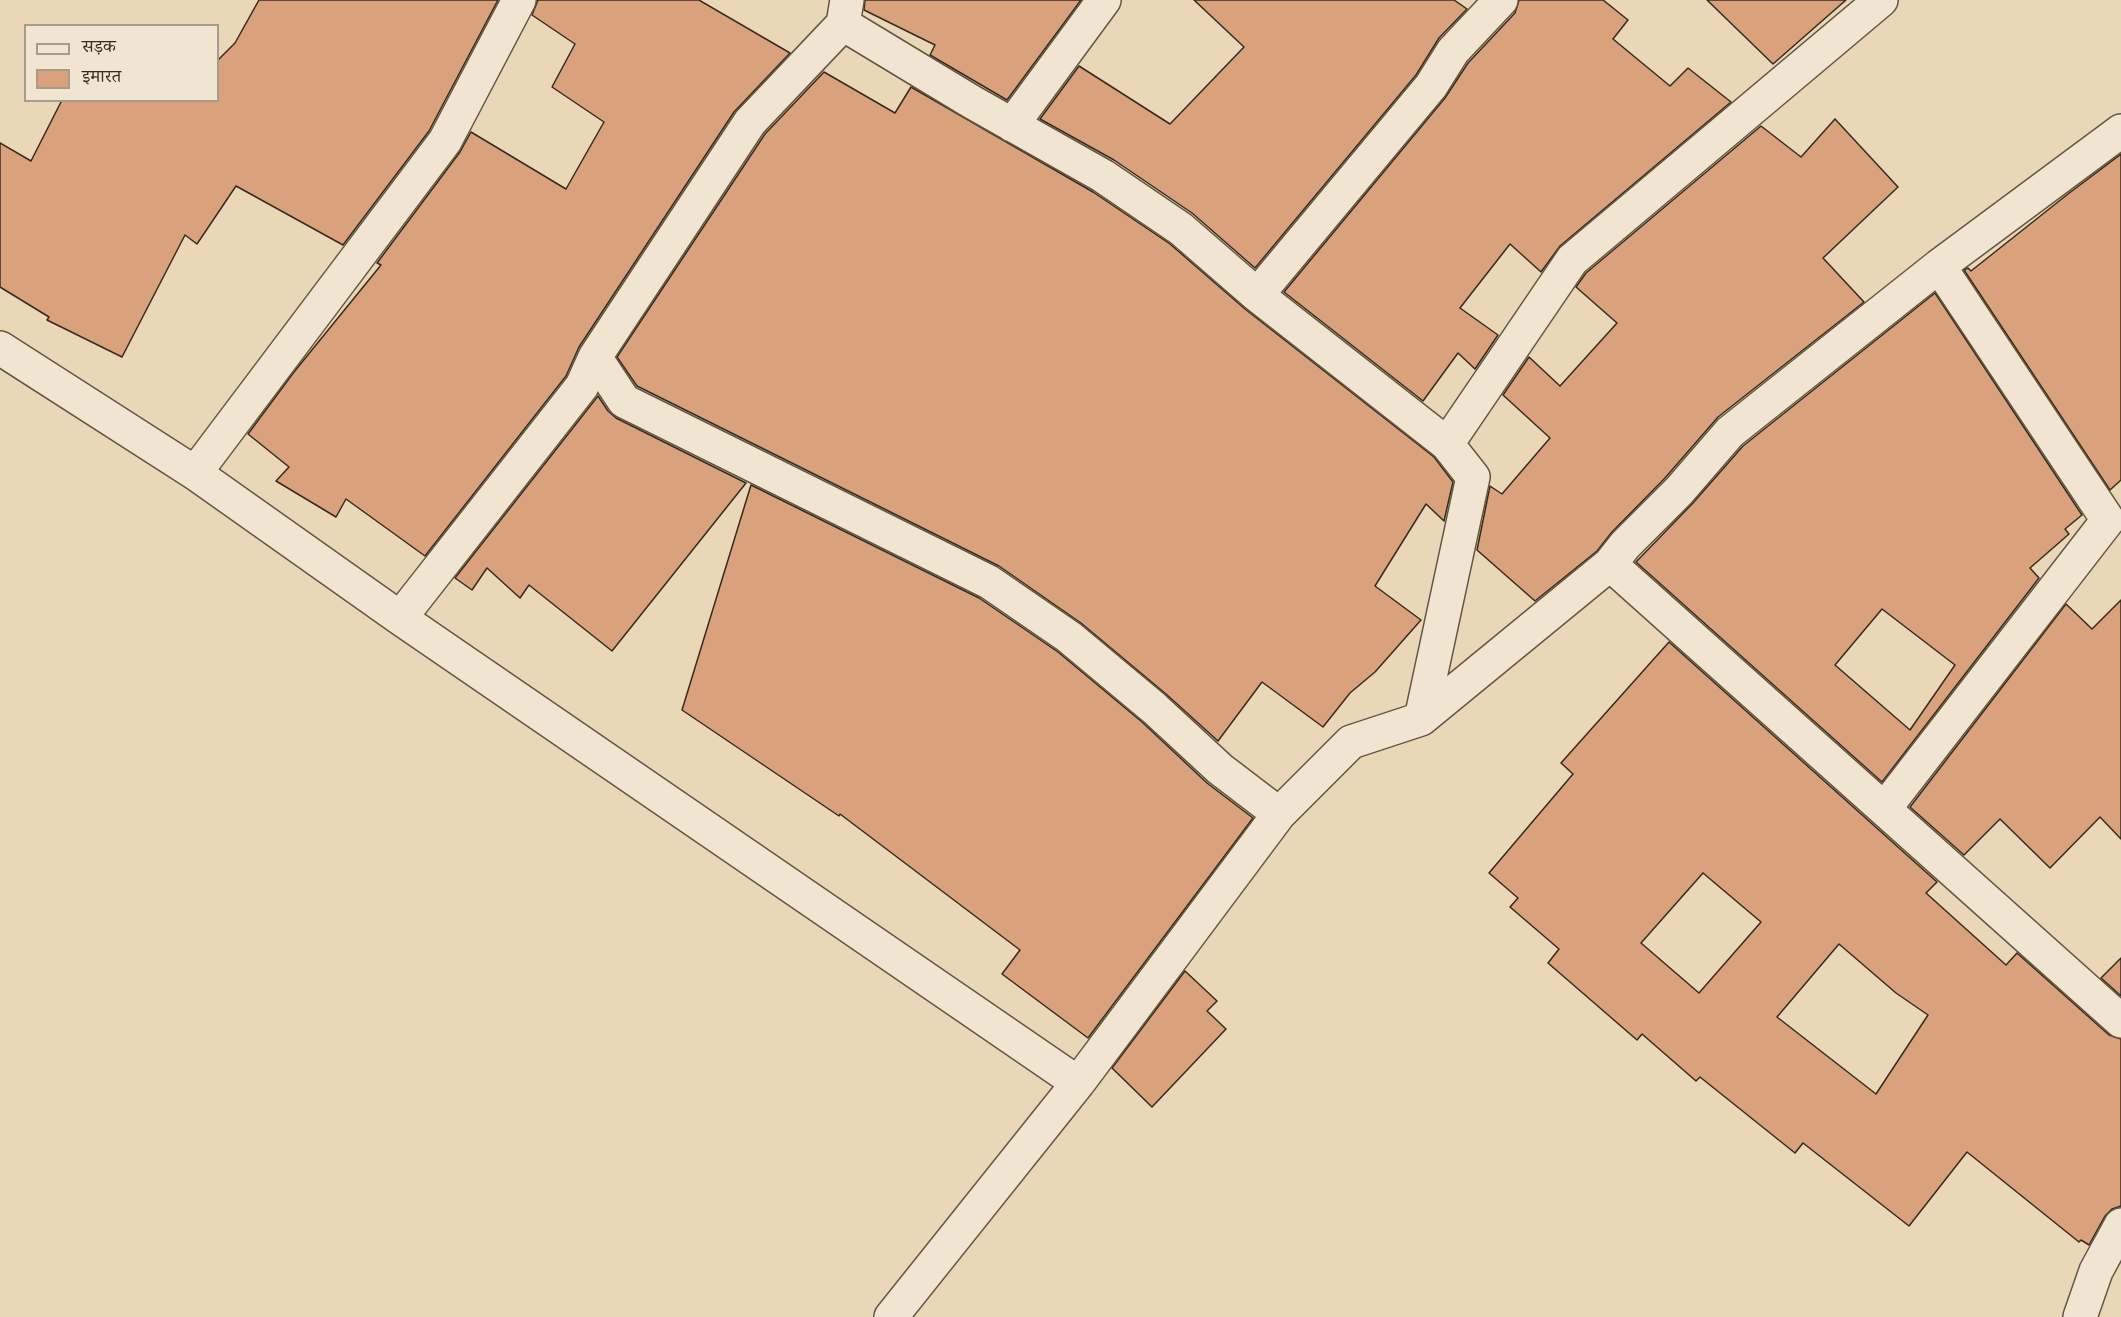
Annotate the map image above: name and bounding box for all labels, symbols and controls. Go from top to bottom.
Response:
legend [24,24,219,102]
text: सड़क [82,36,116,57]
text: इमारत [82,66,121,87]

